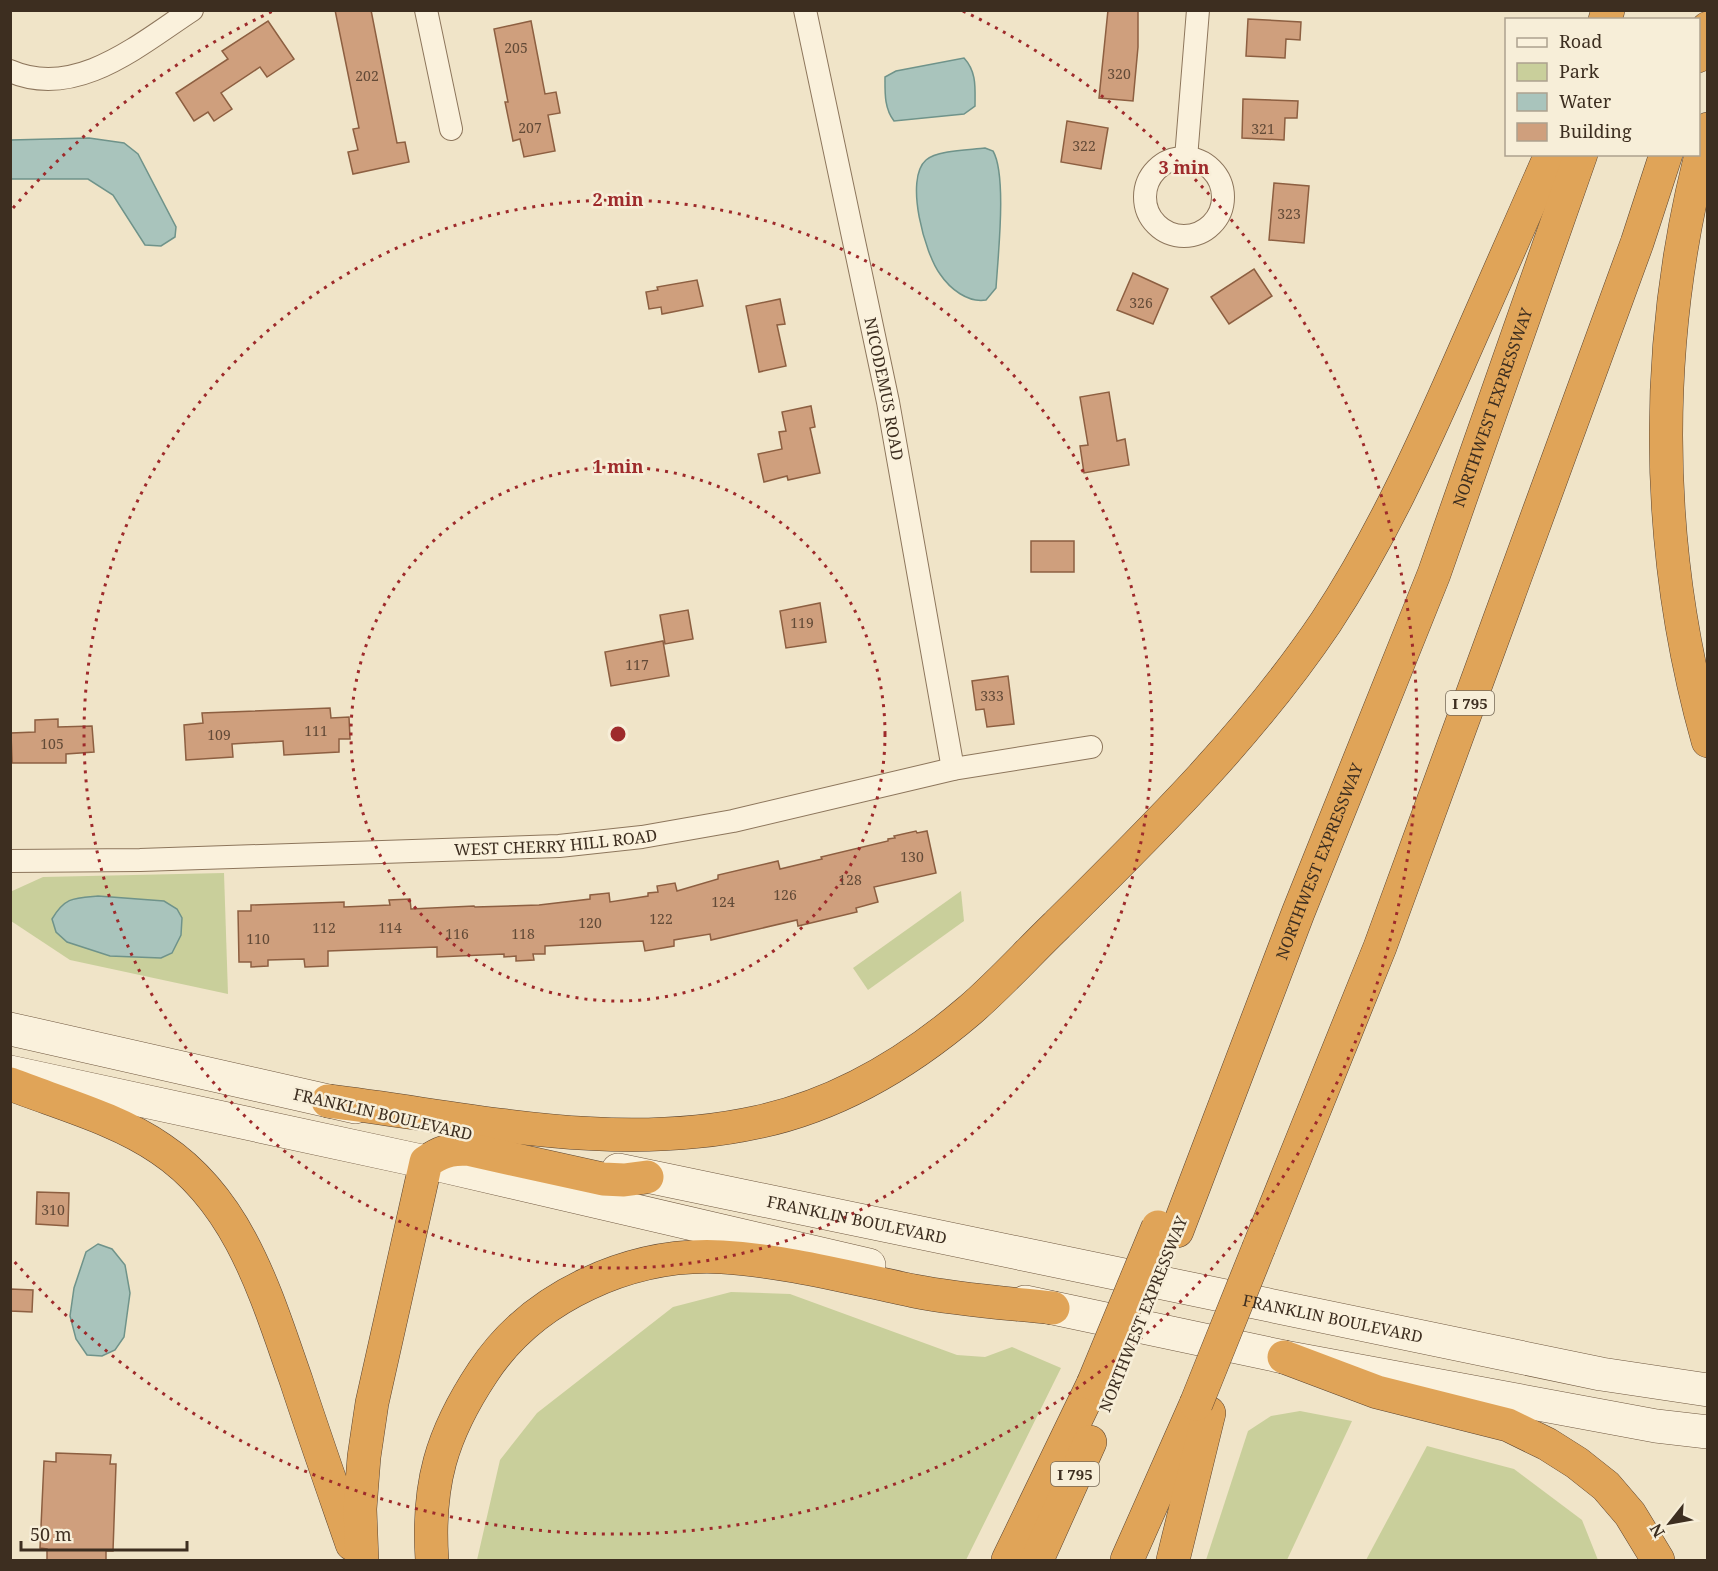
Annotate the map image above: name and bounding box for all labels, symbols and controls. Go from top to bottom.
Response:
legend [1505,18,1700,156]
text: Road [1559,29,1602,53]
house number: 205 [504,38,528,57]
text: Park [1559,59,1599,83]
house number: 320 [1107,64,1131,83]
house number: 202 [355,66,379,85]
text: Water [1559,89,1612,113]
house number: 207 [518,118,542,137]
house number: 321 [1251,119,1275,138]
text: Building [1559,119,1632,143]
house number: 322 [1072,136,1096,155]
text: 3 min [1159,155,1209,179]
text: 2 min [593,187,643,211]
house number: 323 [1277,204,1301,223]
house number: 326 [1129,293,1153,312]
street label: NORTHWEST EXPRESSWAY [1447,304,1538,510]
street label: NICODEMUS ROAD [859,315,909,462]
text: 1 min [593,454,643,478]
house number: 119 [790,613,814,632]
house number: 117 [625,655,649,674]
house number: 333 [980,686,1004,705]
road number: I 795 [1446,691,1494,715]
house number: 111 [304,721,328,740]
centre of rings [608,724,628,744]
house number: 109 [207,725,231,744]
house number: 105 [40,734,64,753]
street label: NORTHWEST EXPRESSWAY [1270,759,1368,963]
street label: WEST CHERRY HILL ROAD [454,824,659,861]
house number: 130 [900,847,924,866]
house number: 128 [838,870,862,889]
house number: 126 [773,885,797,904]
house number: 124 [711,892,735,911]
house number: 122 [649,909,673,928]
house number: 120 [578,913,602,932]
house number: 112 [312,918,336,937]
house number: 114 [378,918,402,937]
house number: 116 [445,924,469,943]
house number: 118 [511,924,535,943]
house number: 110 [246,929,270,948]
street label: FRANKLIN BOULEVARD [291,1083,475,1145]
street label: FRANKLIN BOULEVARD [765,1190,949,1249]
house number: 310 [41,1200,65,1219]
street label: NORTHWEST EXPRESSWAY [1094,1212,1193,1415]
street label: FRANKLIN BOULEVARD [1241,1289,1425,1348]
road number: I 795 [1051,1462,1099,1486]
north arrow [1640,1493,1700,1553]
scale bar [21,1514,188,1552]
text: N [1644,1519,1670,1542]
text: 50 m [30,1522,72,1546]

